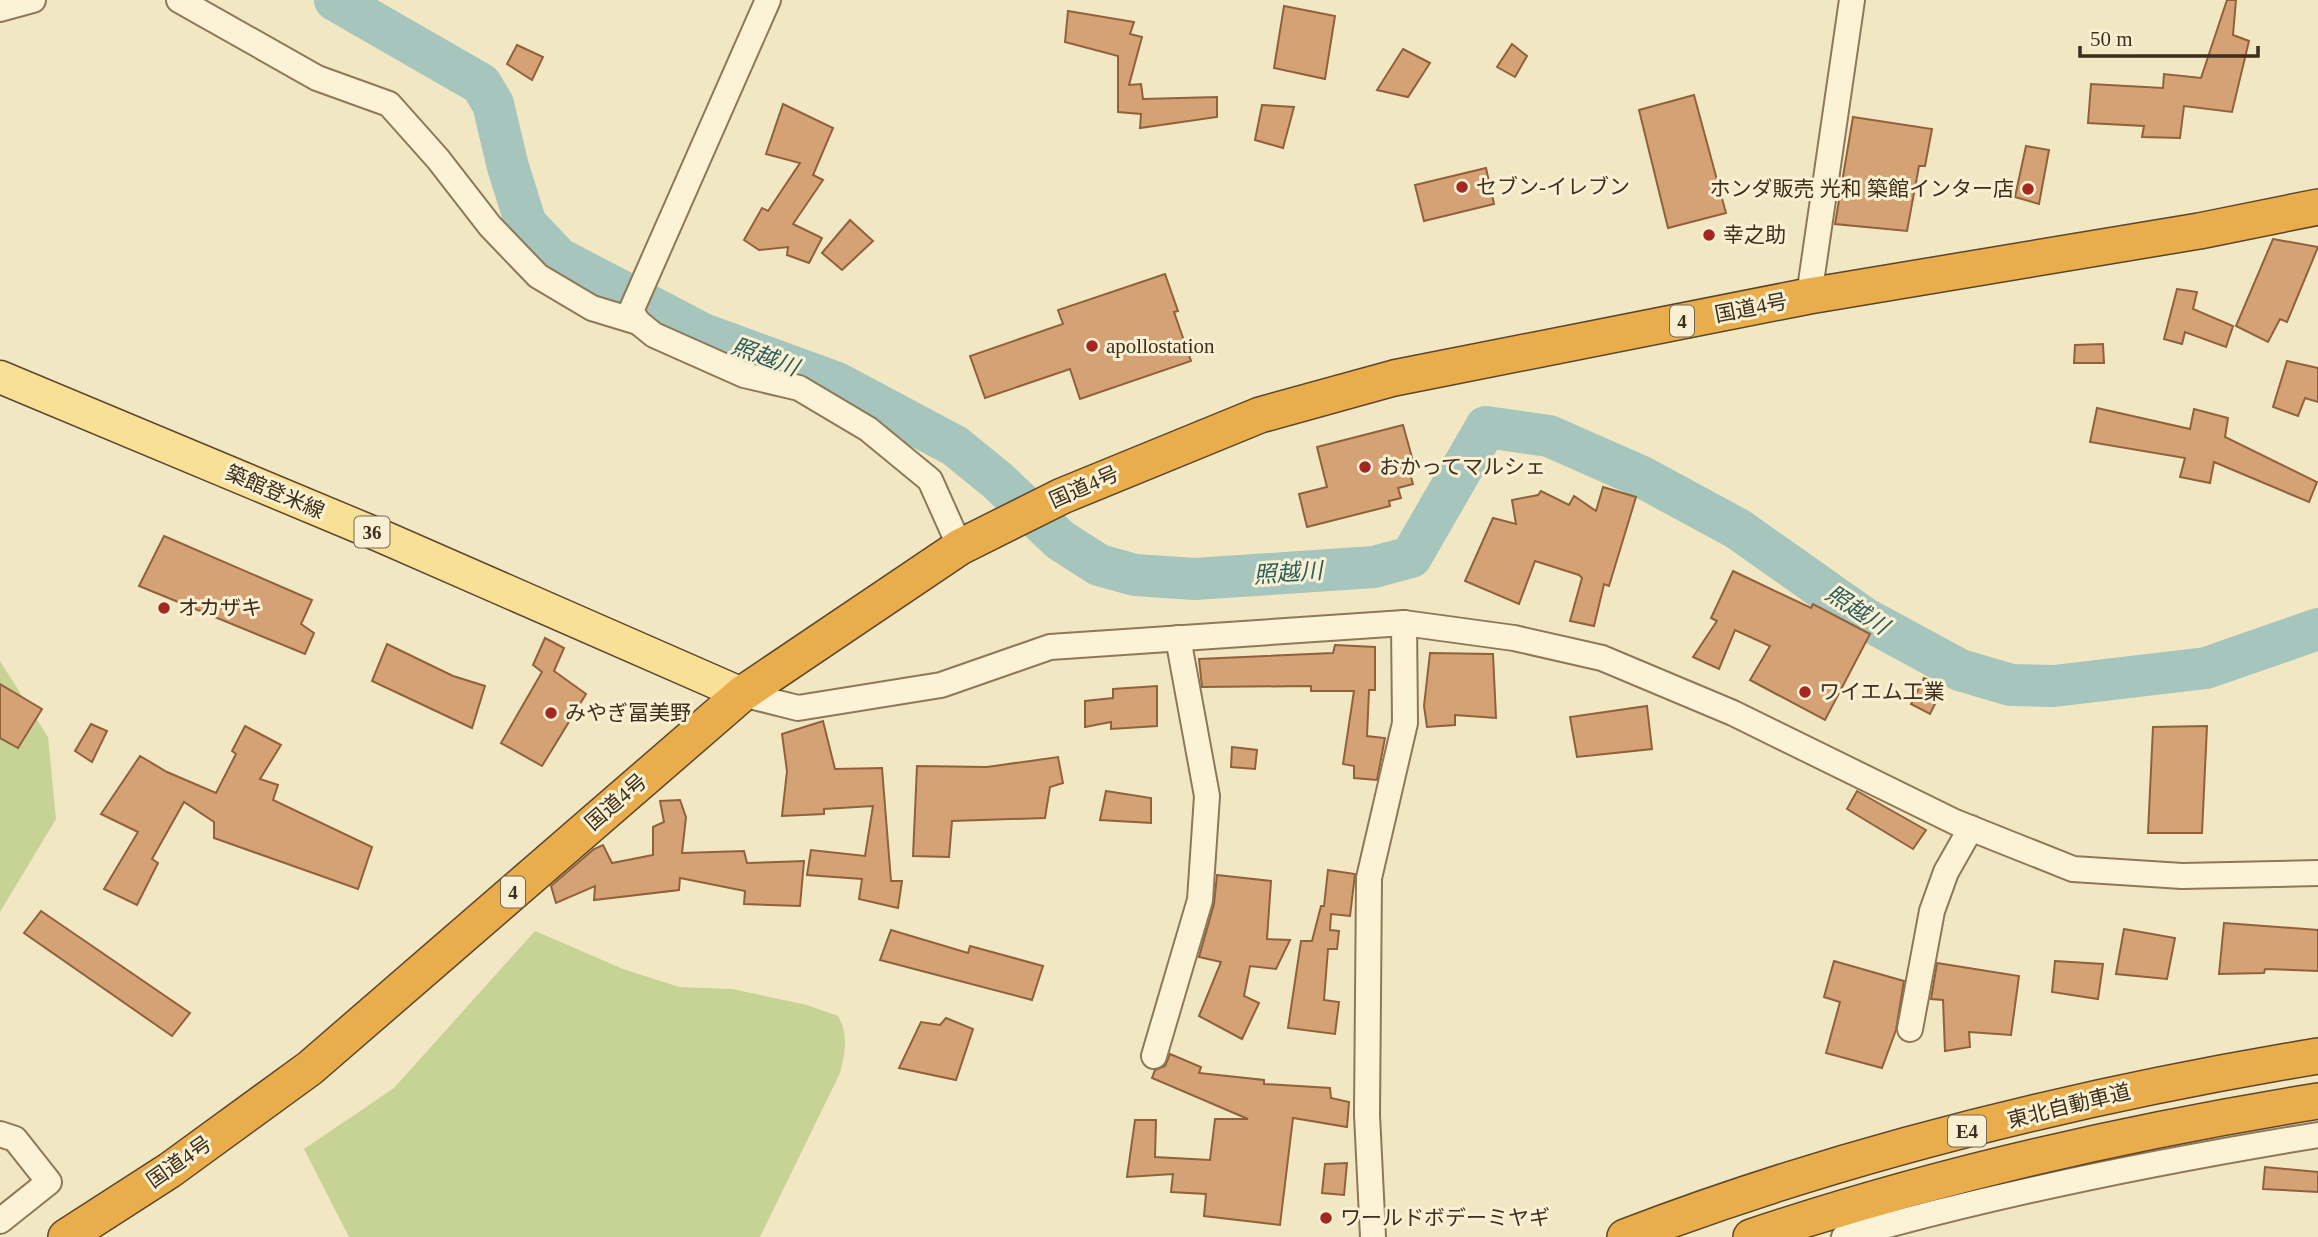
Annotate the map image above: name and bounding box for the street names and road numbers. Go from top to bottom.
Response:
street label: 国道4号 [1713,289,1789,327]
road number: 4 [1670,306,1694,336]
street label: 築館登米線 [222,460,328,524]
street label: 国道4号 [1046,461,1122,513]
road number: 36 [354,516,390,548]
street label: 国道4号 [580,769,652,835]
road number: 4 [501,876,525,908]
street label: 東北自動車道 [2005,1079,2133,1133]
road number: E4 [1948,1116,1986,1147]
street label: 国道4号 [142,1131,216,1193]

